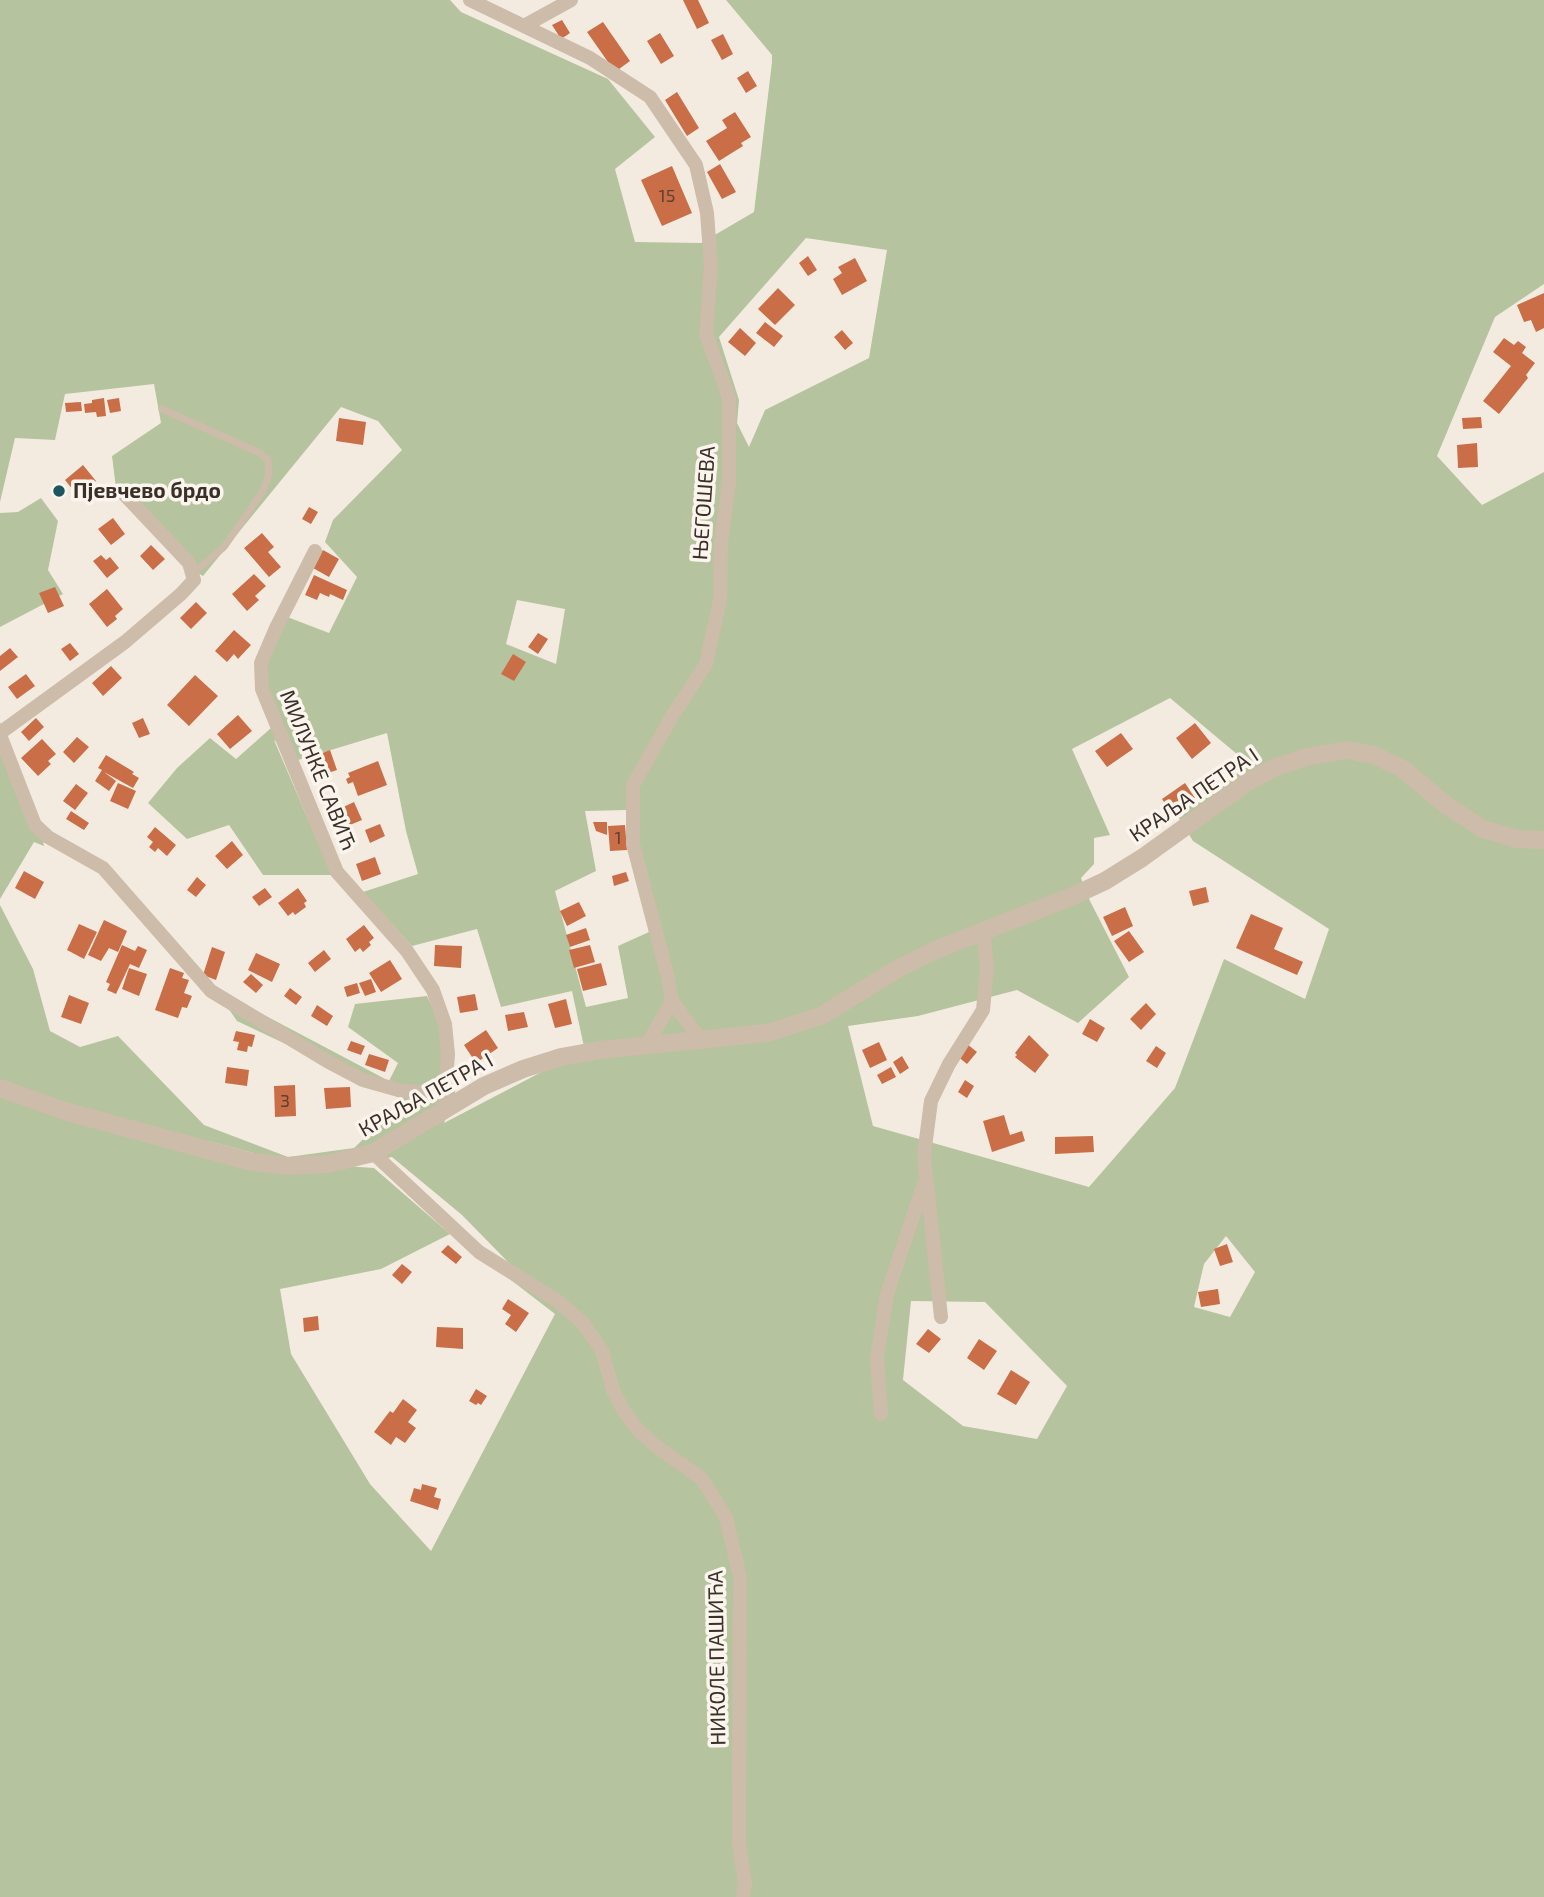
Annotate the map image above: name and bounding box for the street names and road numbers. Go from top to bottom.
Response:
street label: ЊЕГОШЕВА [687,445,721,561]
street label: МИЛУНКЕ САВИЋ [274,686,362,854]
street label: КРАЉА ПЕТРА I [1125,743,1263,847]
street label: КРАЉА ПЕТРА I [354,1048,498,1142]
street label: НИКОЛЕ ПАШИЋА [703,1570,731,1746]

